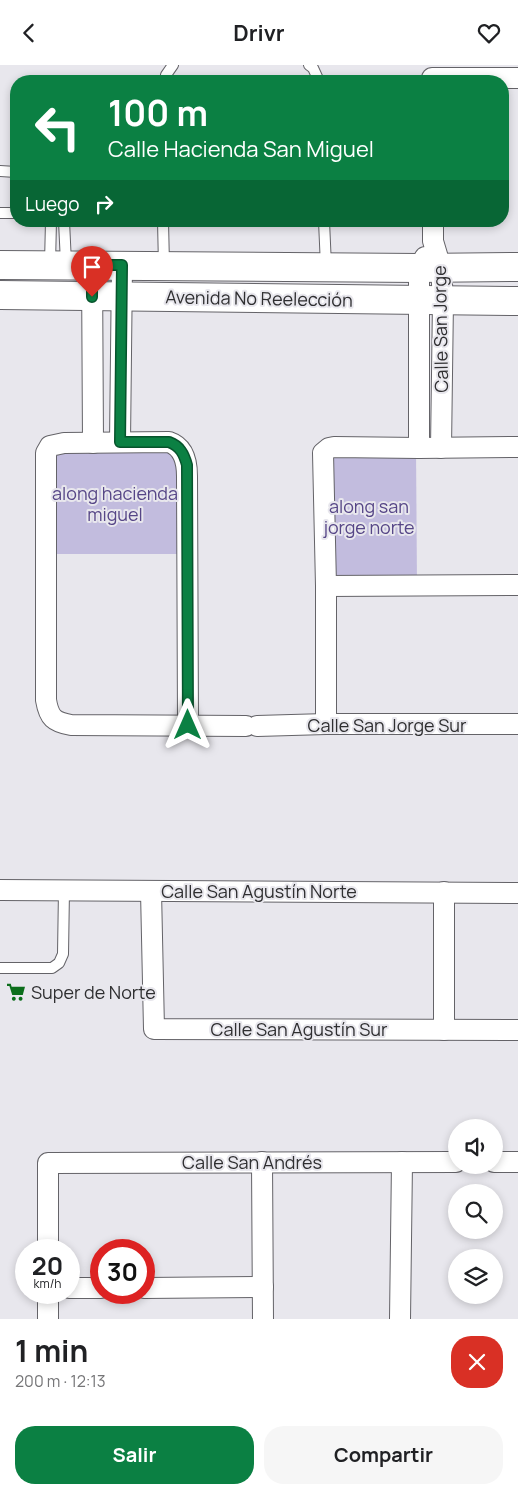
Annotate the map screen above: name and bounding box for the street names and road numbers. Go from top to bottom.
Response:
street label: Calle San Jorge [427,265,453,393]
street label: Avenida No Reelección [165,284,353,312]
street label: Calle San Jorge Sur [308,713,467,737]
street label: Calle San Agustín Norte [161,879,357,903]
street label: Calle San Agustín Sur [211,1017,388,1041]
street label: Calle San Andrés [182,1150,322,1174]

